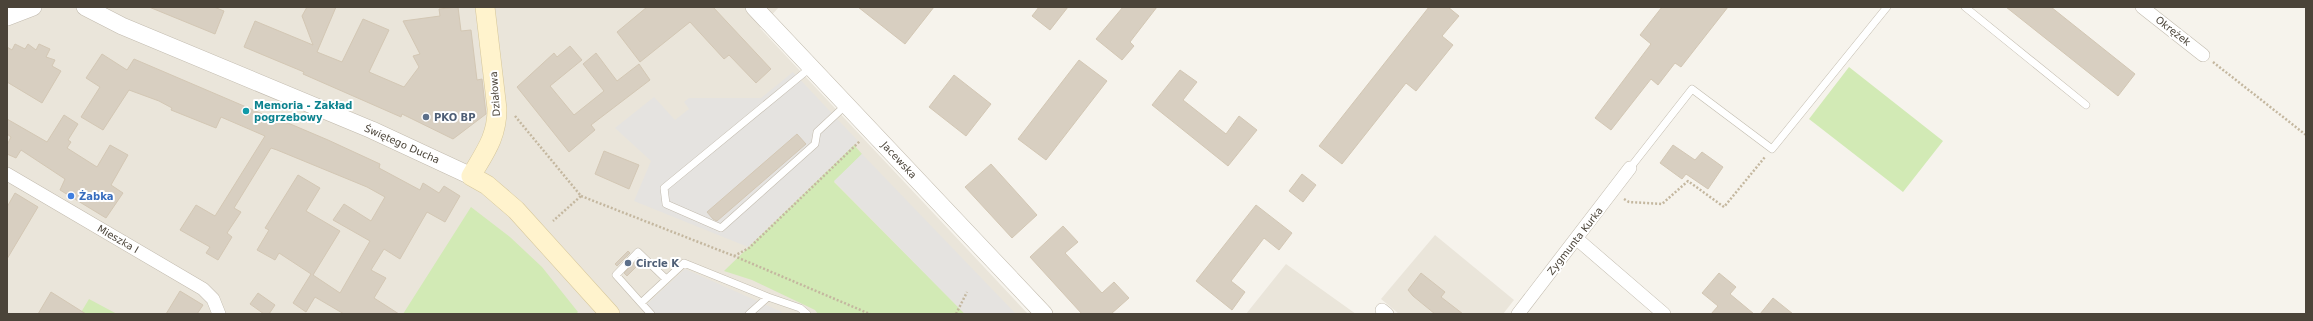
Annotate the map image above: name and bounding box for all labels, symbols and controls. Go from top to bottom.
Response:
street label: Okrężek [2153,14,2193,48]
street label: Działowa [488,71,502,117]
place label: Memoria - Zakład pogrzebowy [254,100,353,123]
marker: Memoria - Zakład pogrzebowy [241,106,251,116]
marker: PKO BP [421,112,431,122]
place label: PKO BP [434,112,476,123]
street label: Świętego Ducha [363,122,442,166]
street label: Jacewska [879,139,919,181]
place label: Żabka [79,189,114,202]
marker: Żabka [66,191,76,201]
street label: Zygmunta Kurka [1545,205,1605,277]
street label: Mieszka I [95,223,141,255]
marker: Circle K [623,258,633,268]
place label: Circle K [636,258,680,269]

